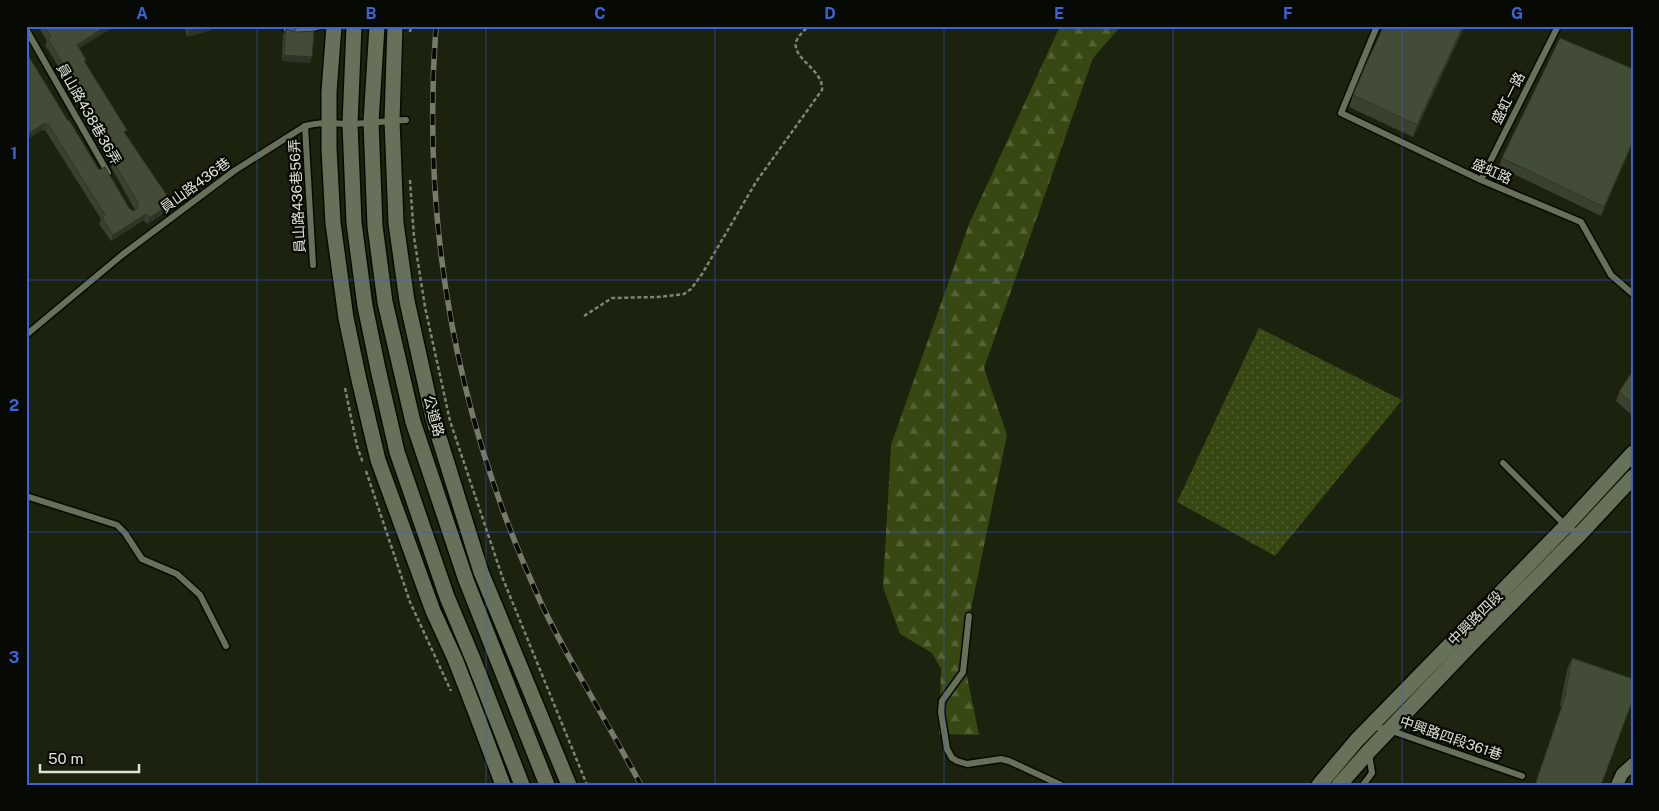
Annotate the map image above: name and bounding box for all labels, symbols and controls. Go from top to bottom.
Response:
text: A [136,4,148,23]
text: B [366,4,377,23]
text: C [594,4,606,23]
text: D [824,4,836,23]
text: E [1054,4,1064,23]
text: F [1283,4,1293,23]
text: G [1511,4,1523,23]
street label: 員山路438巷36弄 [54,61,124,167]
street label: 盛虹一路 [1488,69,1528,127]
street label: 員山路436巷56弄 [286,139,308,253]
text: 1 [11,144,17,163]
street label: 員山路436巷 [157,154,233,216]
street label: 盛虹路 [1470,155,1514,187]
street label: 公道路 [421,394,447,438]
text: 2 [9,396,19,415]
street label: 中興路四段 [1445,588,1505,648]
text: 3 [9,648,19,667]
street label: 中興路四段361巷 [1398,713,1504,763]
scale bar [40,741,139,773]
text: 50 m [48,750,83,767]

